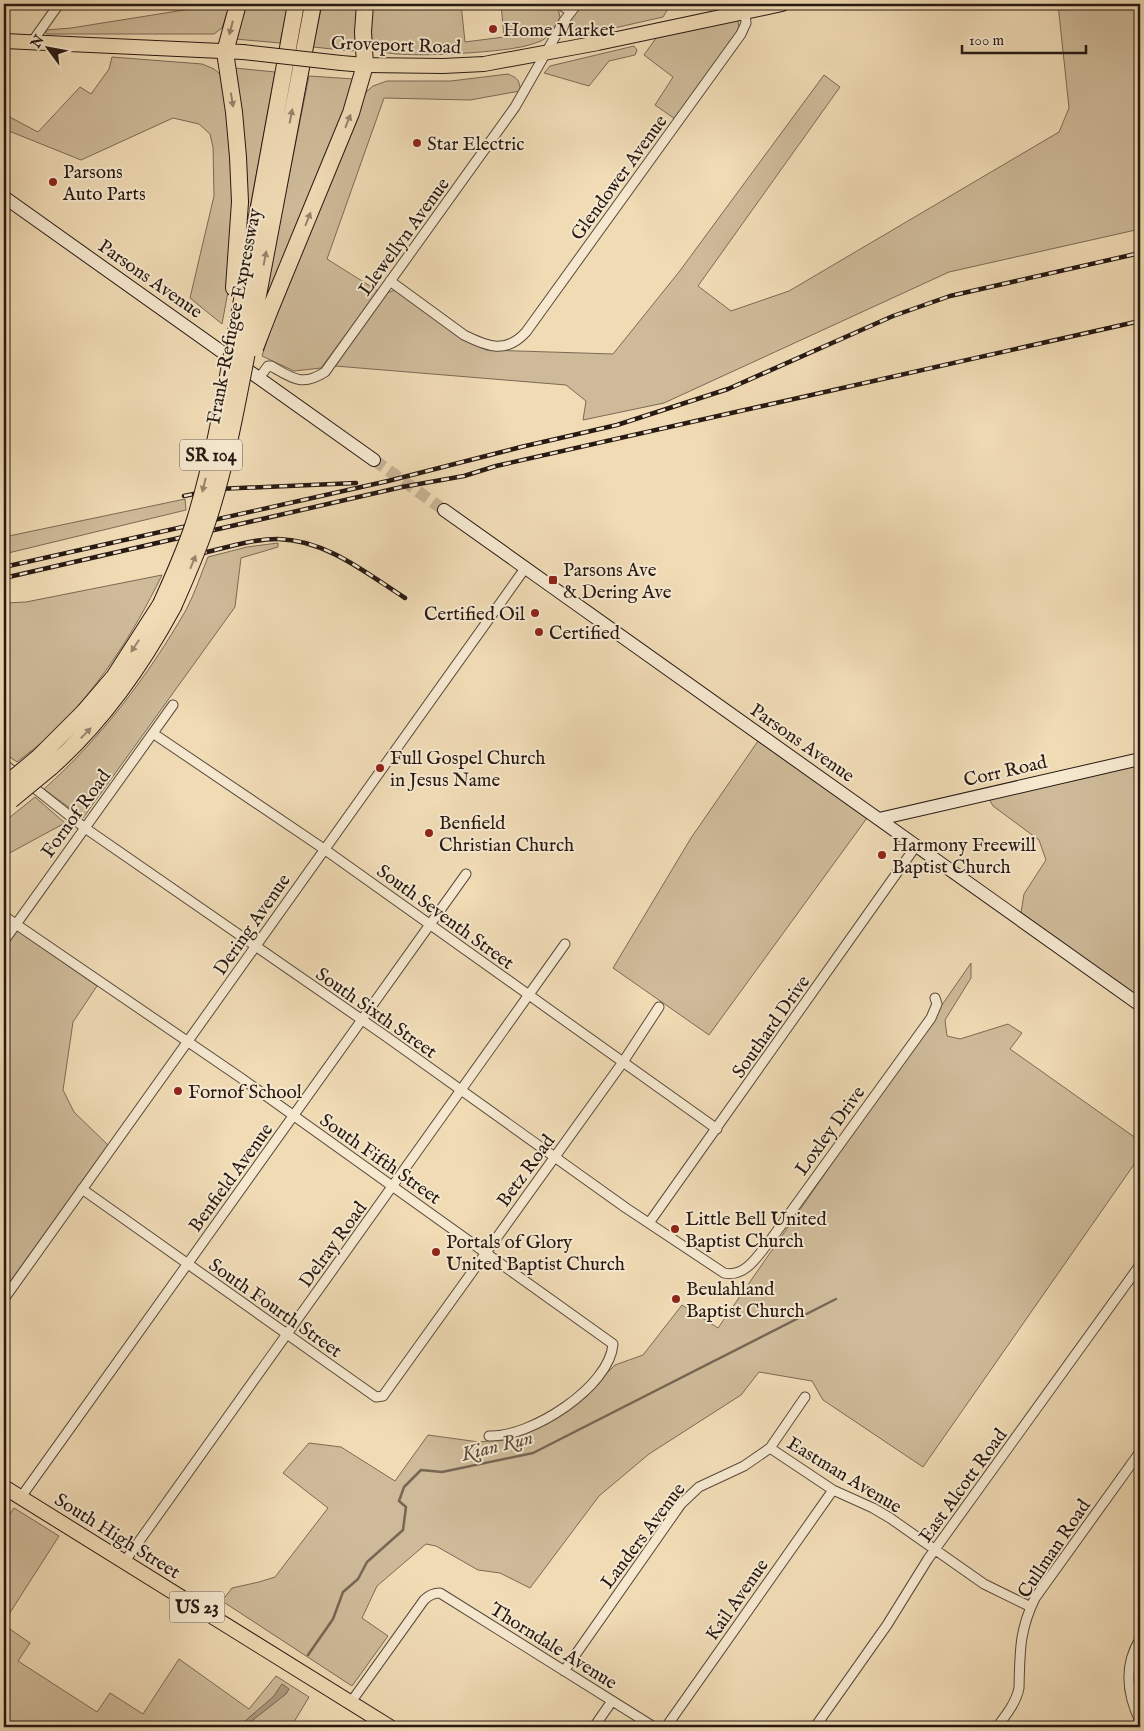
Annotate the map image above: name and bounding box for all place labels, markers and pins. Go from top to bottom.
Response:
place label: Home Market [503,19,615,43]
marker: Home Market [487,23,499,35]
place label: Star Electric [427,133,524,157]
marker: Star Electric [411,137,423,149]
place label: Parsons Auto Parts [62,161,146,207]
marker: Parsons Auto Parts [47,176,59,188]
place label: Parsons Ave & Dering Ave [563,559,672,605]
marker: Parsons Ave & Dering Ave [547,574,559,586]
place label: Certified Oil [424,603,526,627]
marker: Certified Oil [529,607,541,619]
place label: Certified [549,622,621,646]
marker: Certified [533,626,545,638]
place label: Full Gospel Church in Jesus Name [390,747,545,793]
marker: Full Gospel Church in Jesus Name [374,762,386,774]
place label: Benfield Christian Church [439,812,574,858]
marker: Benfield Christian Church [423,827,435,839]
place label: Harmony Freewill Baptist Church [892,834,1037,880]
marker: Harmony Freewill Baptist Church [876,849,888,861]
place label: Fornof School [188,1081,303,1105]
marker: Fornof School [172,1085,184,1097]
place label: Little Bell United Baptist Church [685,1208,827,1254]
marker: Little Bell United Baptist Church [669,1223,681,1235]
place label: Portals of Glory United Baptist Church [446,1231,625,1277]
marker: Portals of Glory United Baptist Church [430,1246,442,1258]
place label: Beulahland Baptist Church [686,1278,805,1324]
marker: Beulahland Baptist Church [670,1293,682,1305]

